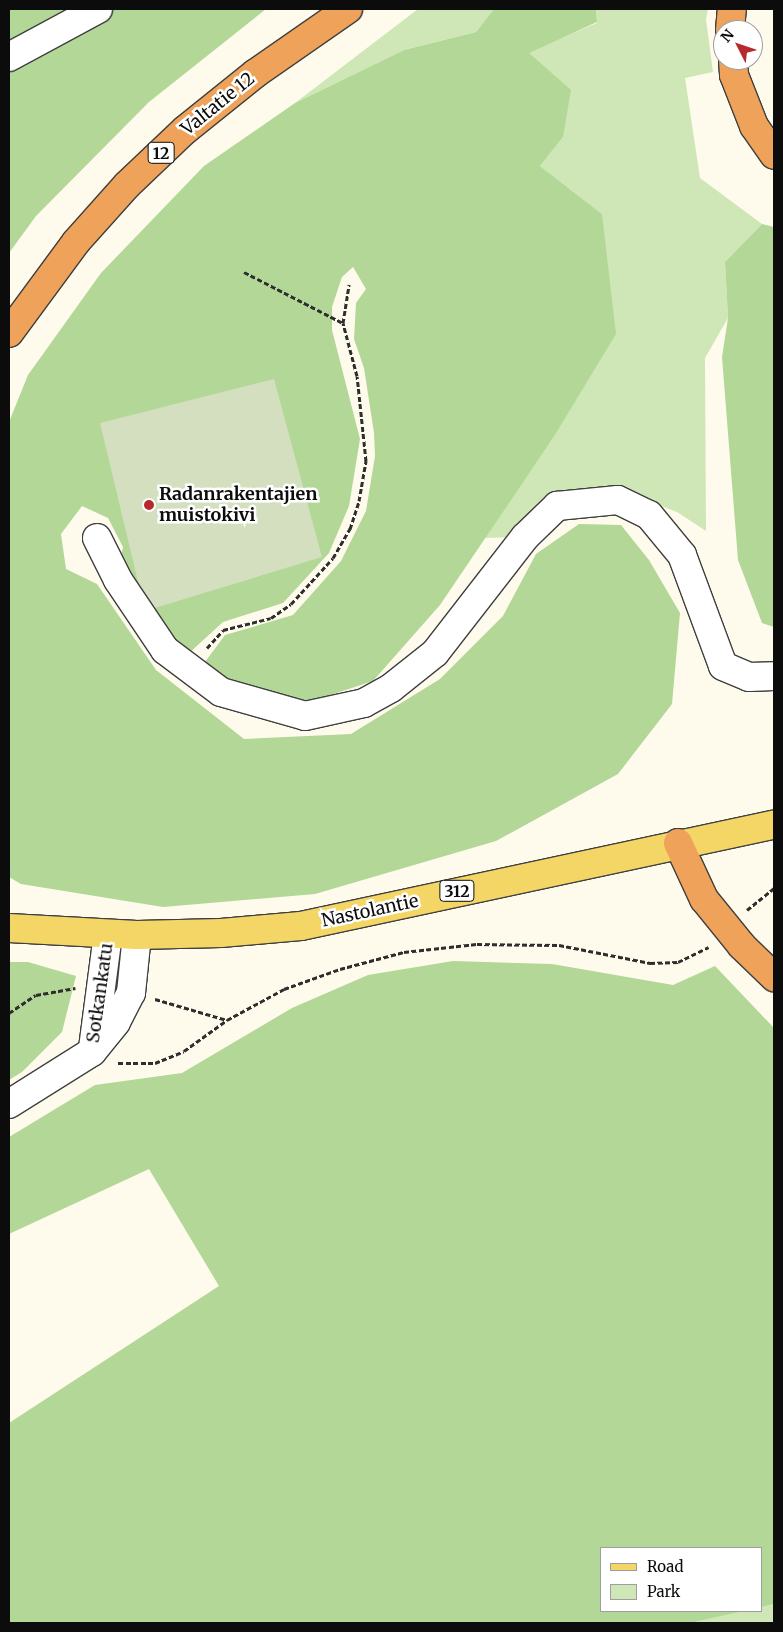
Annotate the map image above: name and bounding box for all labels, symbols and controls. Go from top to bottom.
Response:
north arrow [713,20,763,70]
text: N [717,26,738,46]
street label: Valtatie 12 [177,68,259,140]
road number: 12 [147,140,175,167]
place label: Radanrakentajien muistokivi [159,484,317,526]
marker: Radanrakentajien muistokivi [143,499,155,511]
road number: 312 [438,878,476,904]
street label: Nastolantie [320,890,420,932]
street label: Sotkankatu [82,942,118,1044]
legend [600,1547,763,1612]
text: Road [647,1557,683,1576]
text: Park [647,1582,680,1601]

